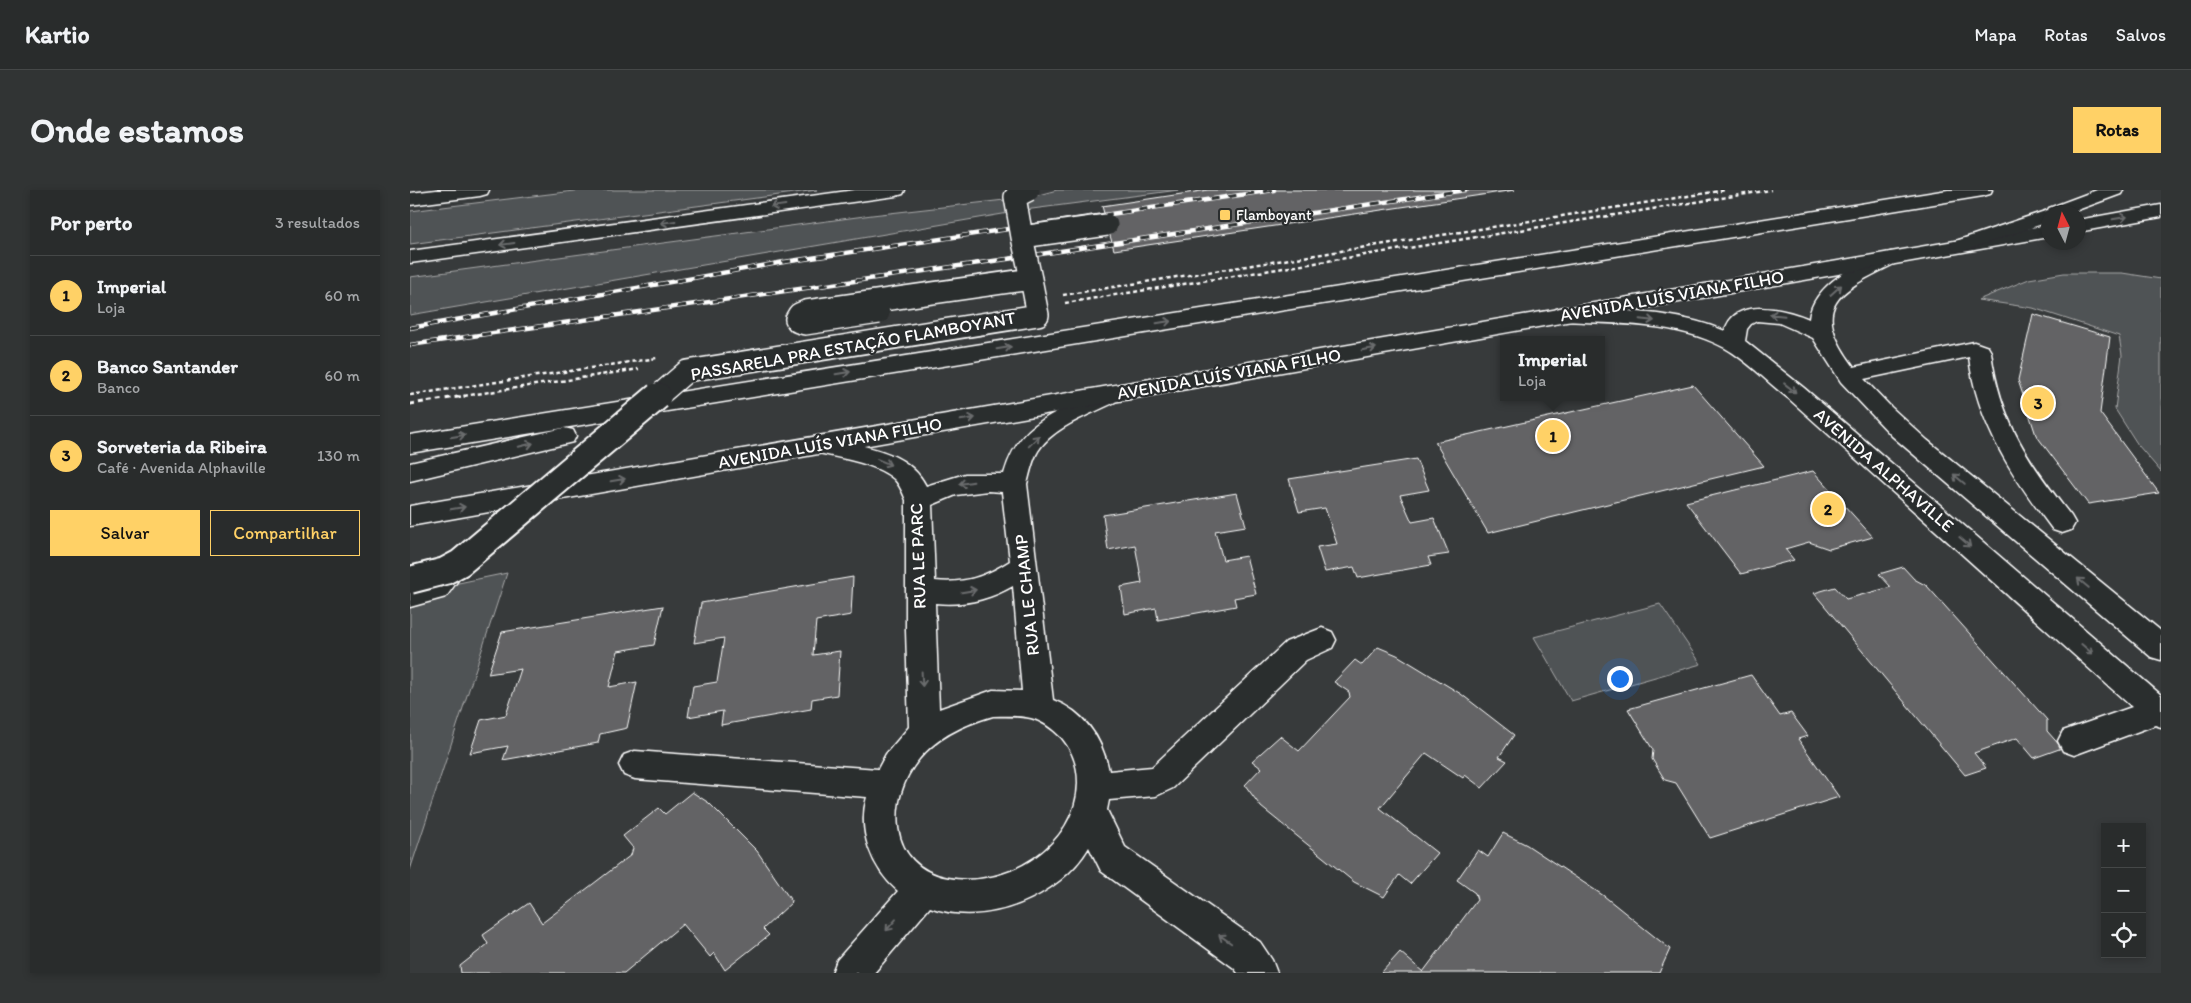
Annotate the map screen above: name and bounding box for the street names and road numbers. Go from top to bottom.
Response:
street label: AVENIDA LUÍS VIANA FILHO [1558,265,1786,327]
street label: PASSARELA PRA ESTAÇÃO FLAMBOYANT [689,307,1017,385]
street label: AVENIDA LUÍS VIANA FILHO [1115,343,1343,405]
street label: AVENIDA ALPHAVILLE [1809,403,1959,537]
street label: AVENIDA LUÍS VIANA FILHO [716,412,944,474]
street label: RUA LE PARC [905,503,931,609]
street label: RUA LE CHAMP [1010,533,1044,657]

